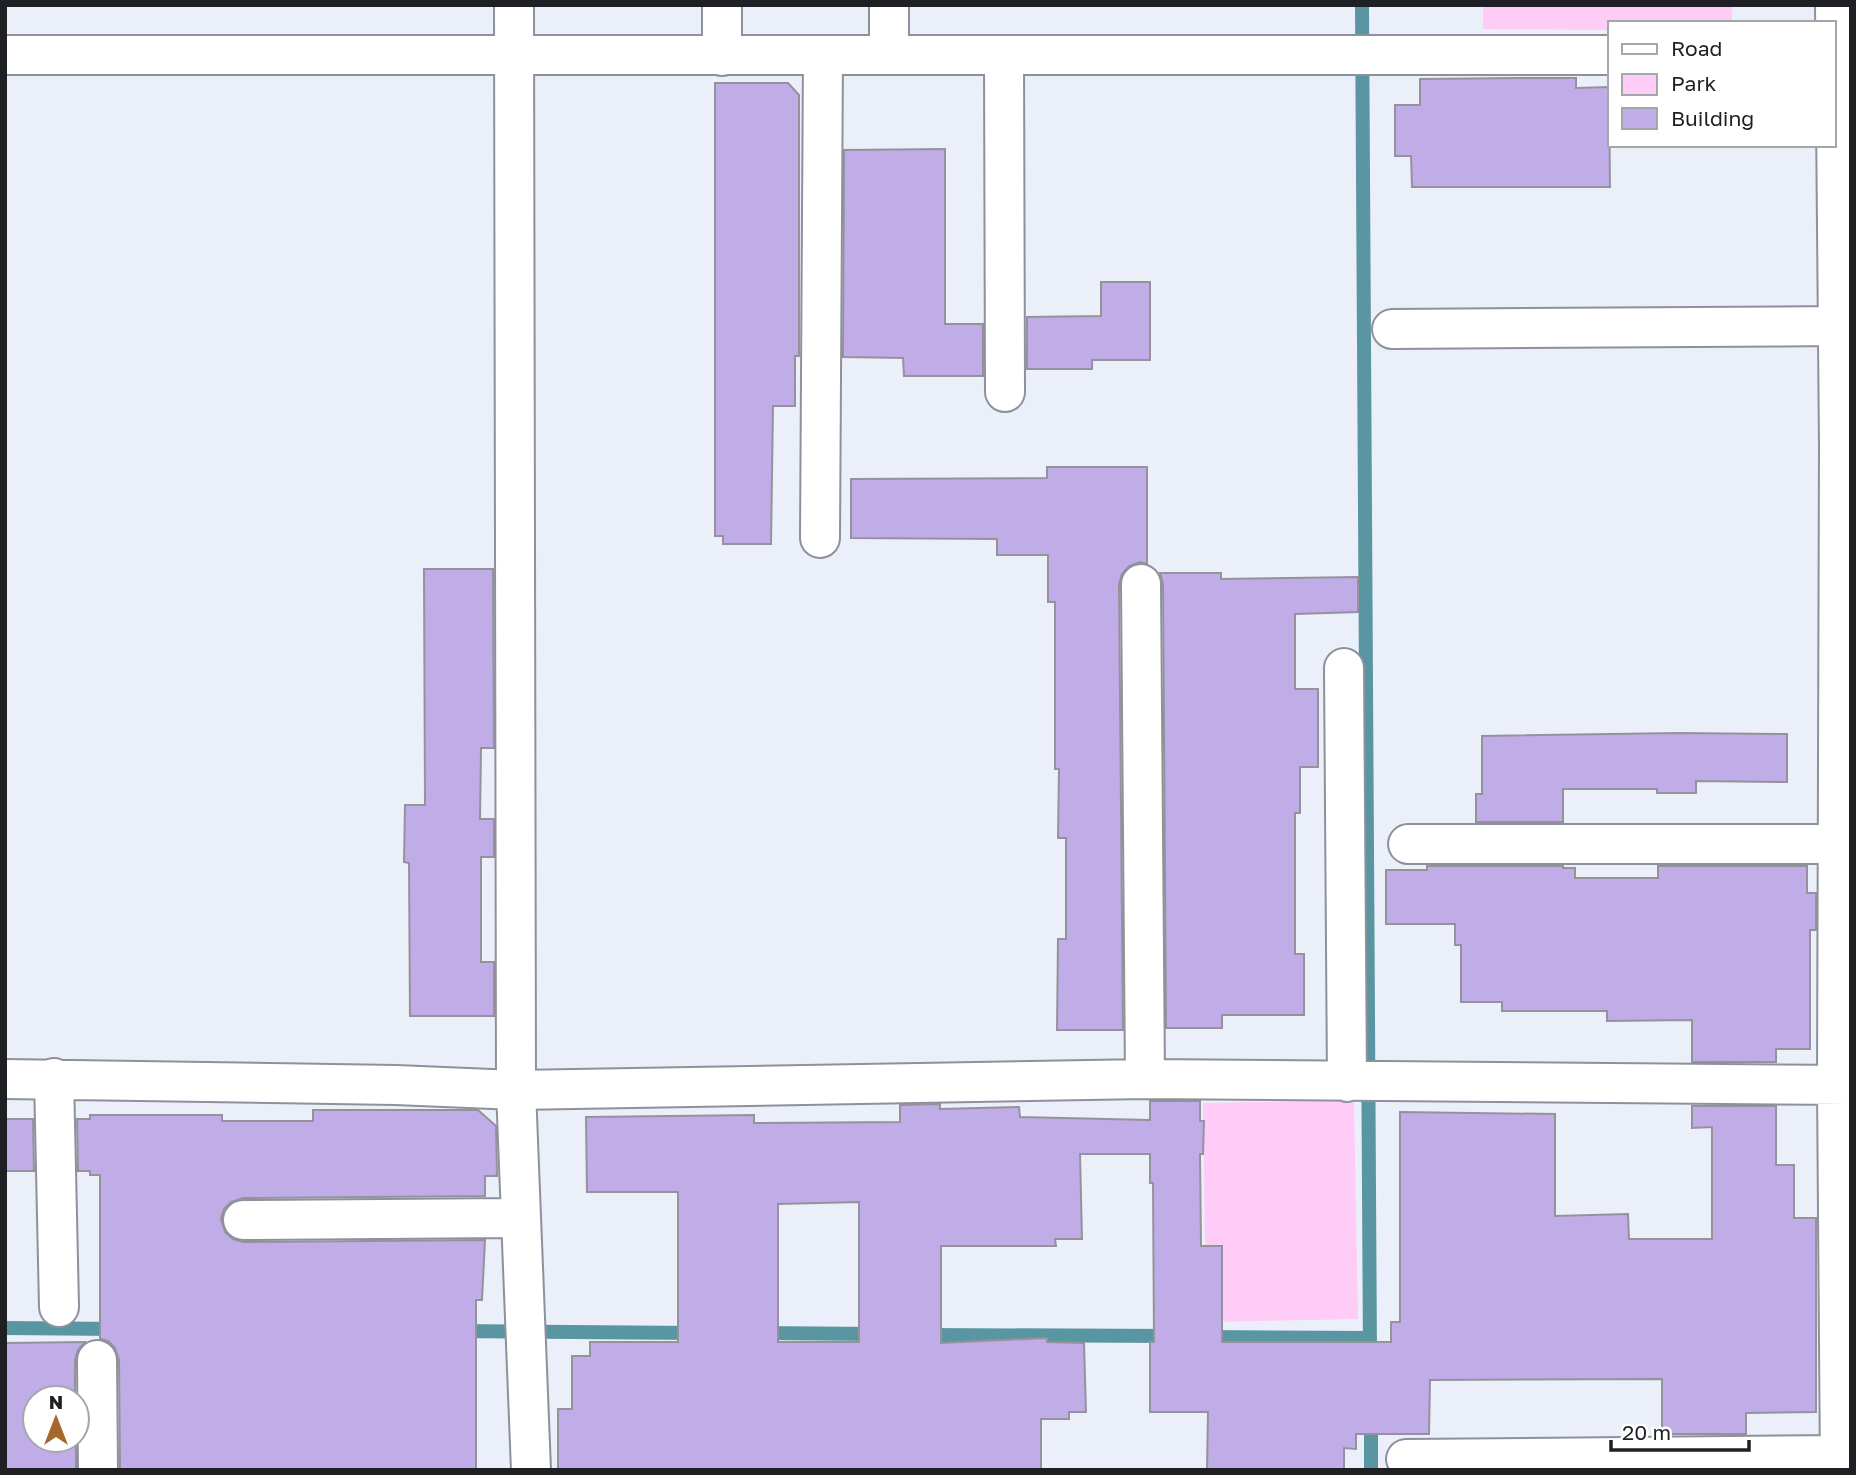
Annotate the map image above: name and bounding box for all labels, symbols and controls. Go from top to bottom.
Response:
legend [1608,21,1835,147]
text: Road [1671,35,1722,61]
text: Park [1671,70,1717,96]
text: Building [1671,105,1754,131]
north arrow [21,1384,91,1454]
text: N [49,1390,63,1413]
scale bar [1611,1408,1749,1452]
text: 20 m [1622,1419,1671,1445]

